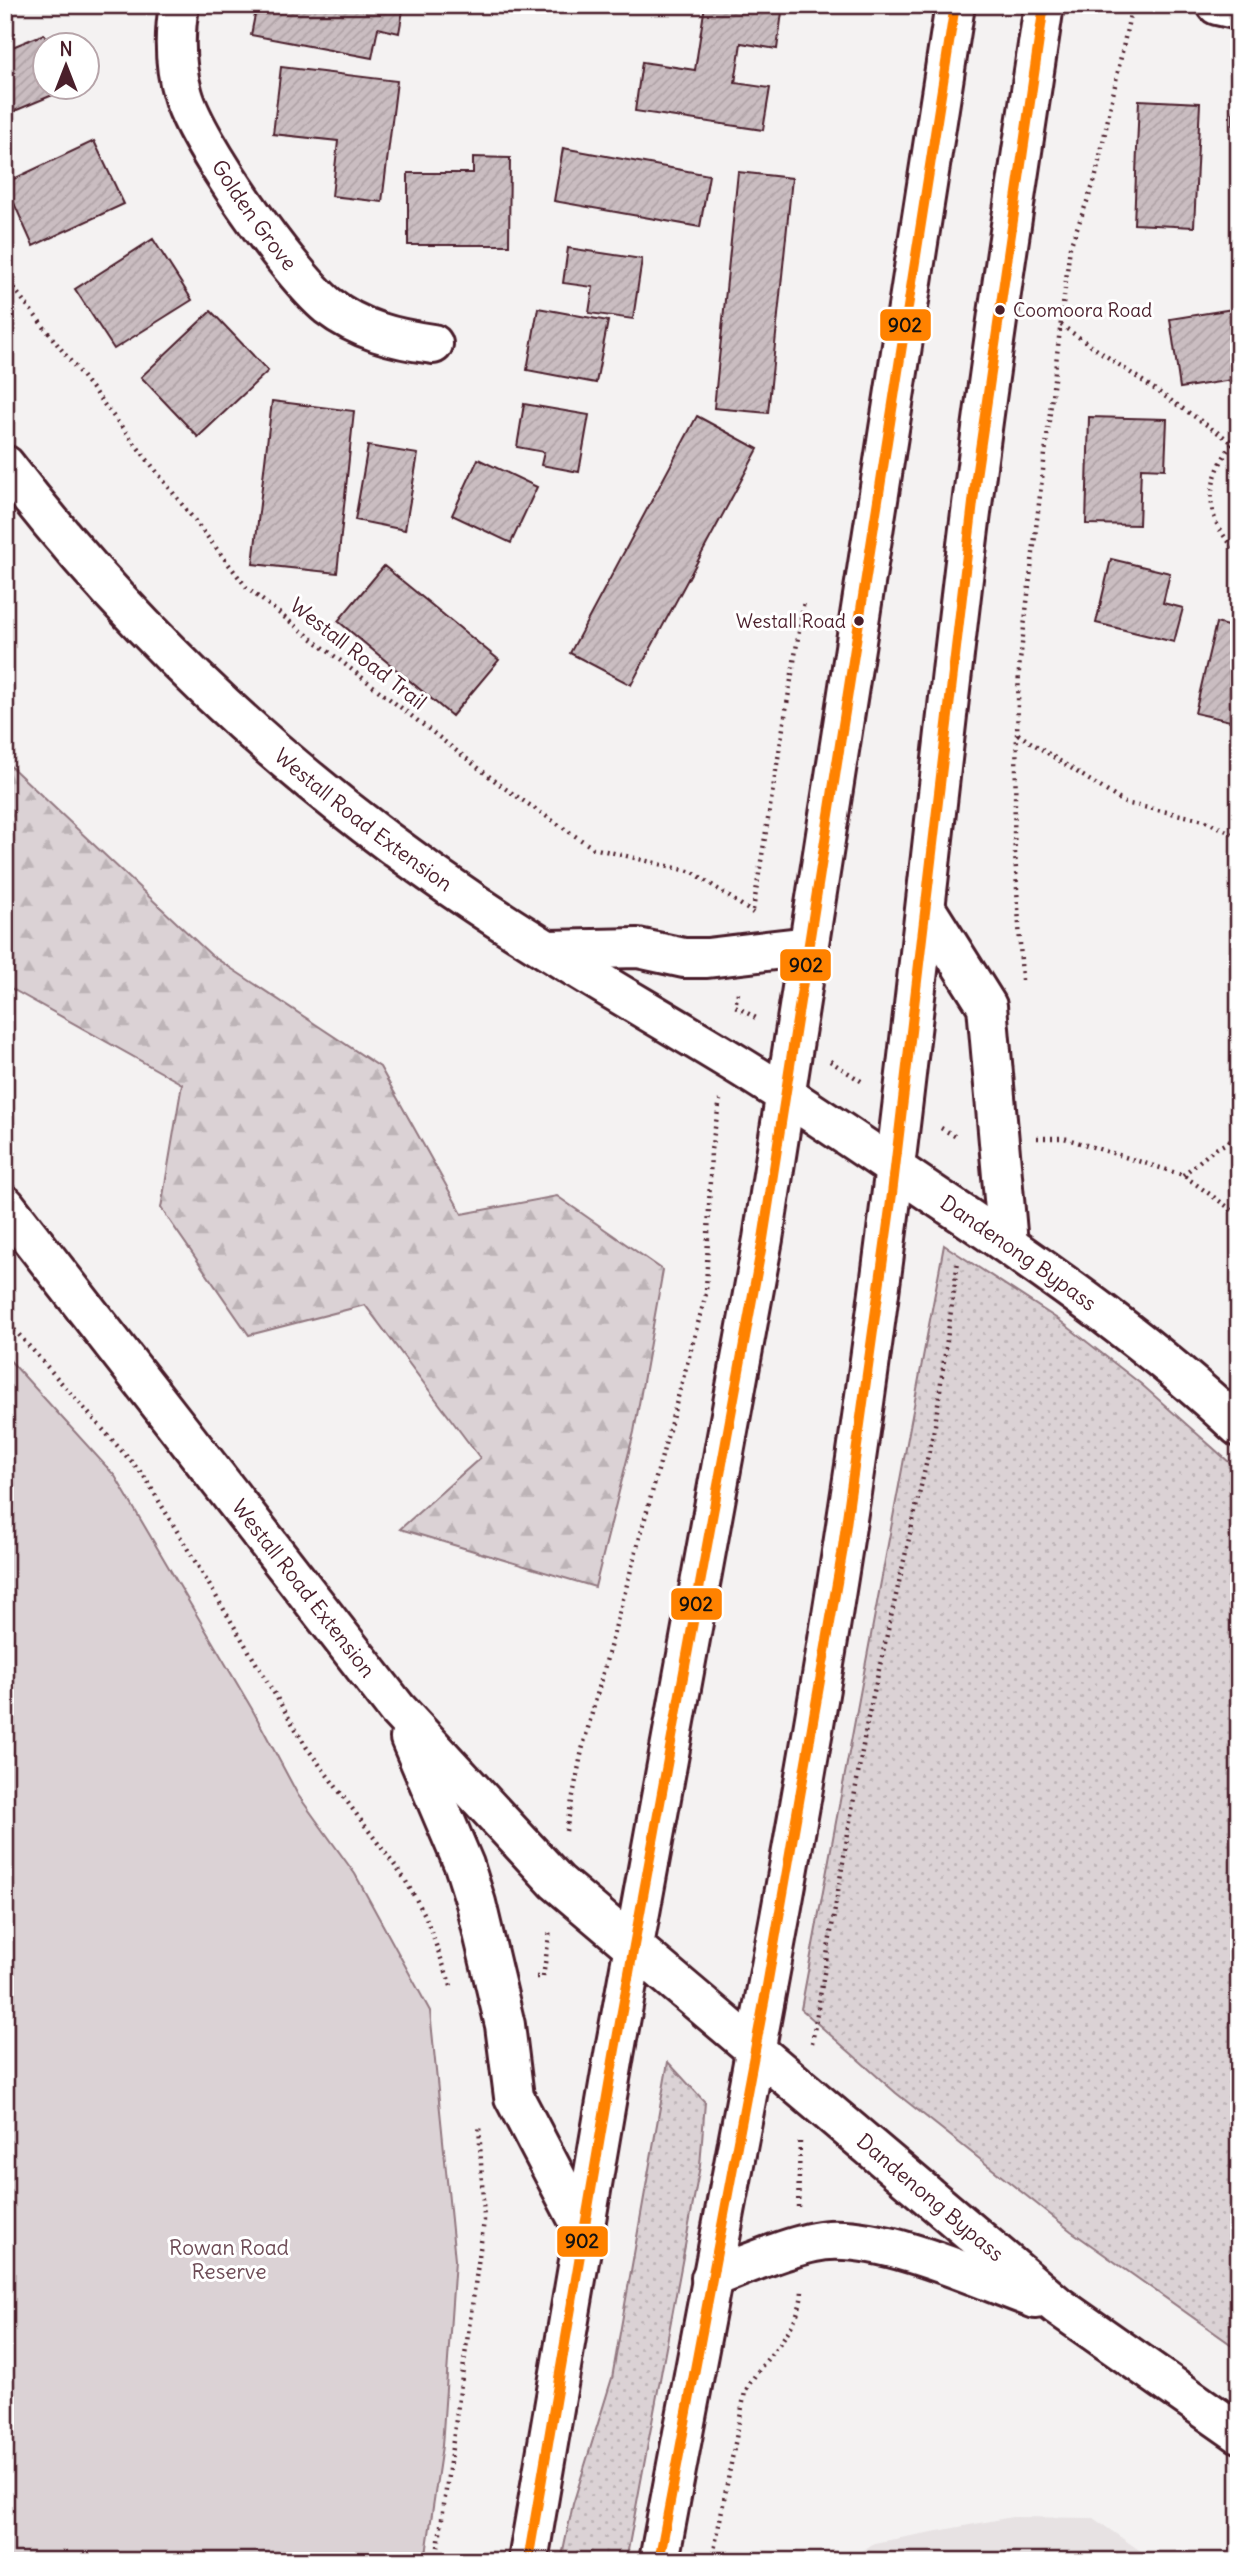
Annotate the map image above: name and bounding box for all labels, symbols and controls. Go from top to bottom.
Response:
north arrow [32,32,102,102]
text: N [59,37,73,61]
street label: Golden Grove [206,155,303,276]
place label: Coomoora Road [1013,298,1152,322]
marker: Coomoora Road [993,303,1007,317]
line badge: 902 [879,308,932,342]
text: 902 [888,313,922,337]
street label: Westall Road Trail [285,592,432,715]
place label: Westall Road [736,609,846,633]
marker: Westall Road [852,614,866,628]
street label: Westall Road Extension [269,742,458,897]
line badge: 902 [779,948,832,982]
text: 902 [789,953,823,977]
street label: Dandenong Bypass [935,1189,1102,1317]
street label: Westall Road Extension [226,1494,381,1683]
line badge: 902 [670,1587,723,1621]
text: 902 [679,1592,713,1616]
street label: Dandenong Bypass [851,2128,1010,2267]
line badge: 902 [556,2225,609,2258]
text: 902 [565,2229,599,2253]
park label: Rowan Road Reserve [169,2234,289,2285]

